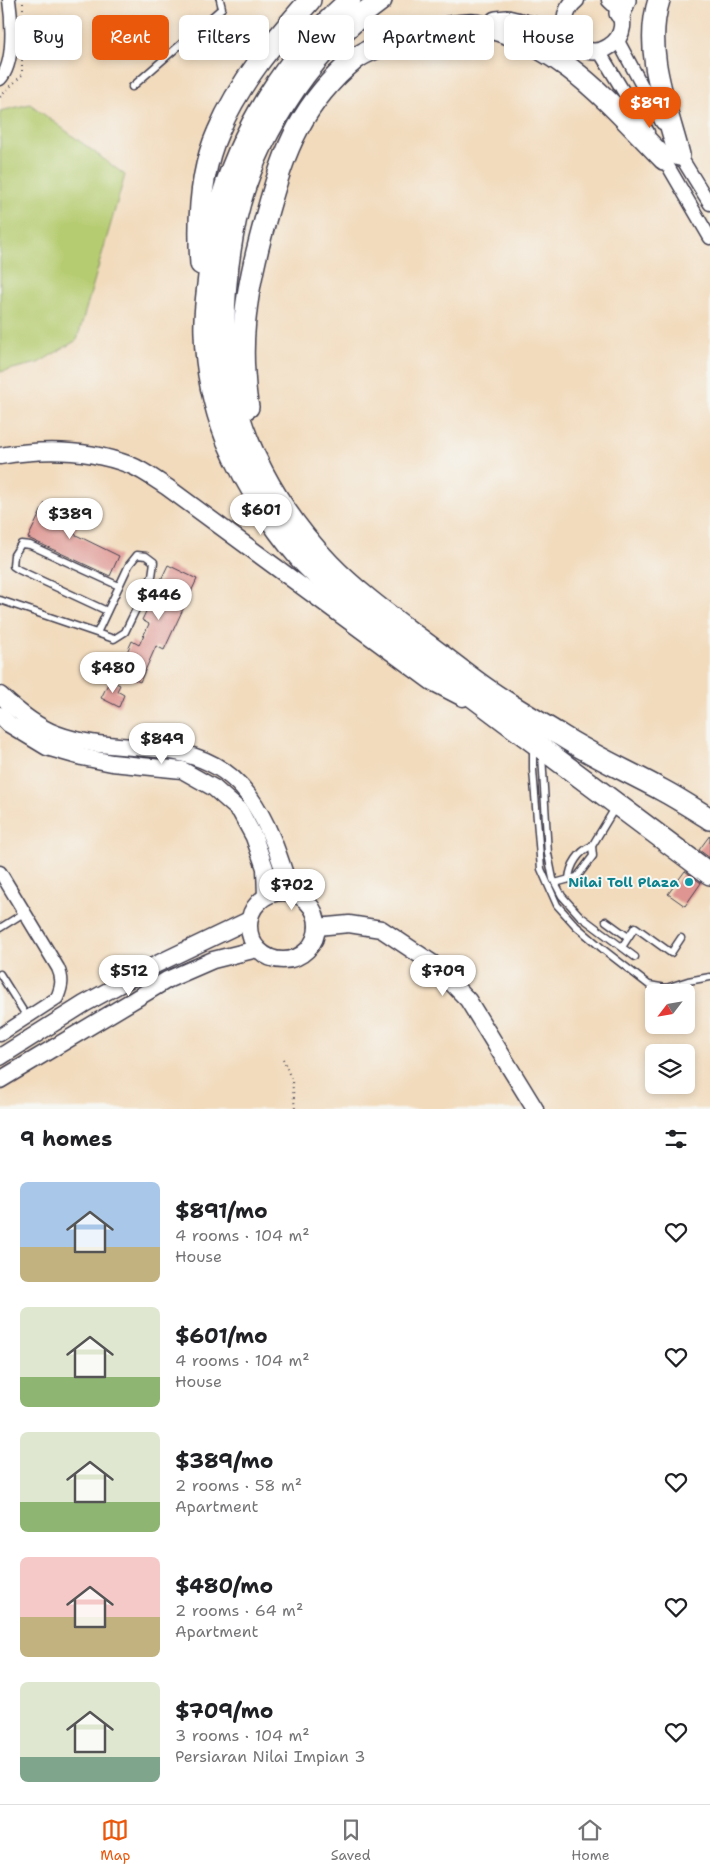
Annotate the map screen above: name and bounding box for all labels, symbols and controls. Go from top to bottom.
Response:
chip: Buy [15,15,82,60]
chip: Rent [92,15,169,60]
chip: Filters [179,15,269,60]
chip: New [279,15,354,60]
chip: Apartment [364,15,494,60]
chip: House [504,15,593,60]
pin: $891 [620,86,680,129]
text: $891 [630,92,670,113]
pin: $601 [231,494,291,536]
pin: $389 [40,498,100,540]
text: $601 [241,499,281,520]
text: $389 [48,503,92,524]
pin: $446 [129,578,189,621]
text: $446 [137,584,181,605]
pin: $480 [83,652,143,694]
text: $480 [91,657,135,678]
pin: $849 [132,722,192,765]
text: $849 [140,728,184,749]
pin: $702 [262,868,322,911]
place label: Nilai Toll Plaza [568,873,679,891]
text: $702 [270,874,314,895]
marker: Nilai Toll Plaza [683,876,695,888]
pin: $512 [99,954,159,997]
pin: $709 [413,954,473,997]
text: $512 [110,960,148,981]
text: $709 [421,960,465,981]
north arrow [645,984,695,1034]
map controls [645,984,695,1094]
button: layers [645,1044,695,1094]
text: 9 homes [20,1125,112,1153]
icon: filters [662,1125,690,1153]
text: $891/mo [175,1197,268,1225]
icon: home [60,1202,120,1262]
icon: heart [662,1218,690,1246]
text: 4 rooms · 104 m² [175,1225,310,1246]
text: House [175,1246,222,1267]
text: $601/mo [175,1322,268,1350]
icon: home [60,1327,120,1387]
icon: heart [662,1343,690,1371]
text: 4 rooms · 104 m² [175,1350,310,1371]
text: House [175,1371,222,1392]
text: $389/mo [175,1447,274,1475]
icon: home [60,1452,120,1512]
icon: heart [662,1468,690,1496]
text: 2 rooms · 58 m² [175,1475,302,1496]
text: Apartment [175,1496,258,1517]
text: $480/mo [175,1572,273,1600]
icon: home [60,1577,120,1637]
icon: heart [662,1593,690,1621]
text: 2 rooms · 64 m² [175,1600,303,1621]
text: Apartment [175,1621,258,1642]
text: $709/mo [175,1697,273,1725]
icon: home [60,1702,120,1762]
icon: heart [662,1718,690,1746]
text: 3 rooms · 104 m² [175,1725,310,1746]
text: Persiaran Nilai Impian 3 [175,1746,365,1767]
tab: Map [100,1816,130,1864]
tab: Saved [331,1816,371,1864]
tab: Home [571,1816,610,1864]

